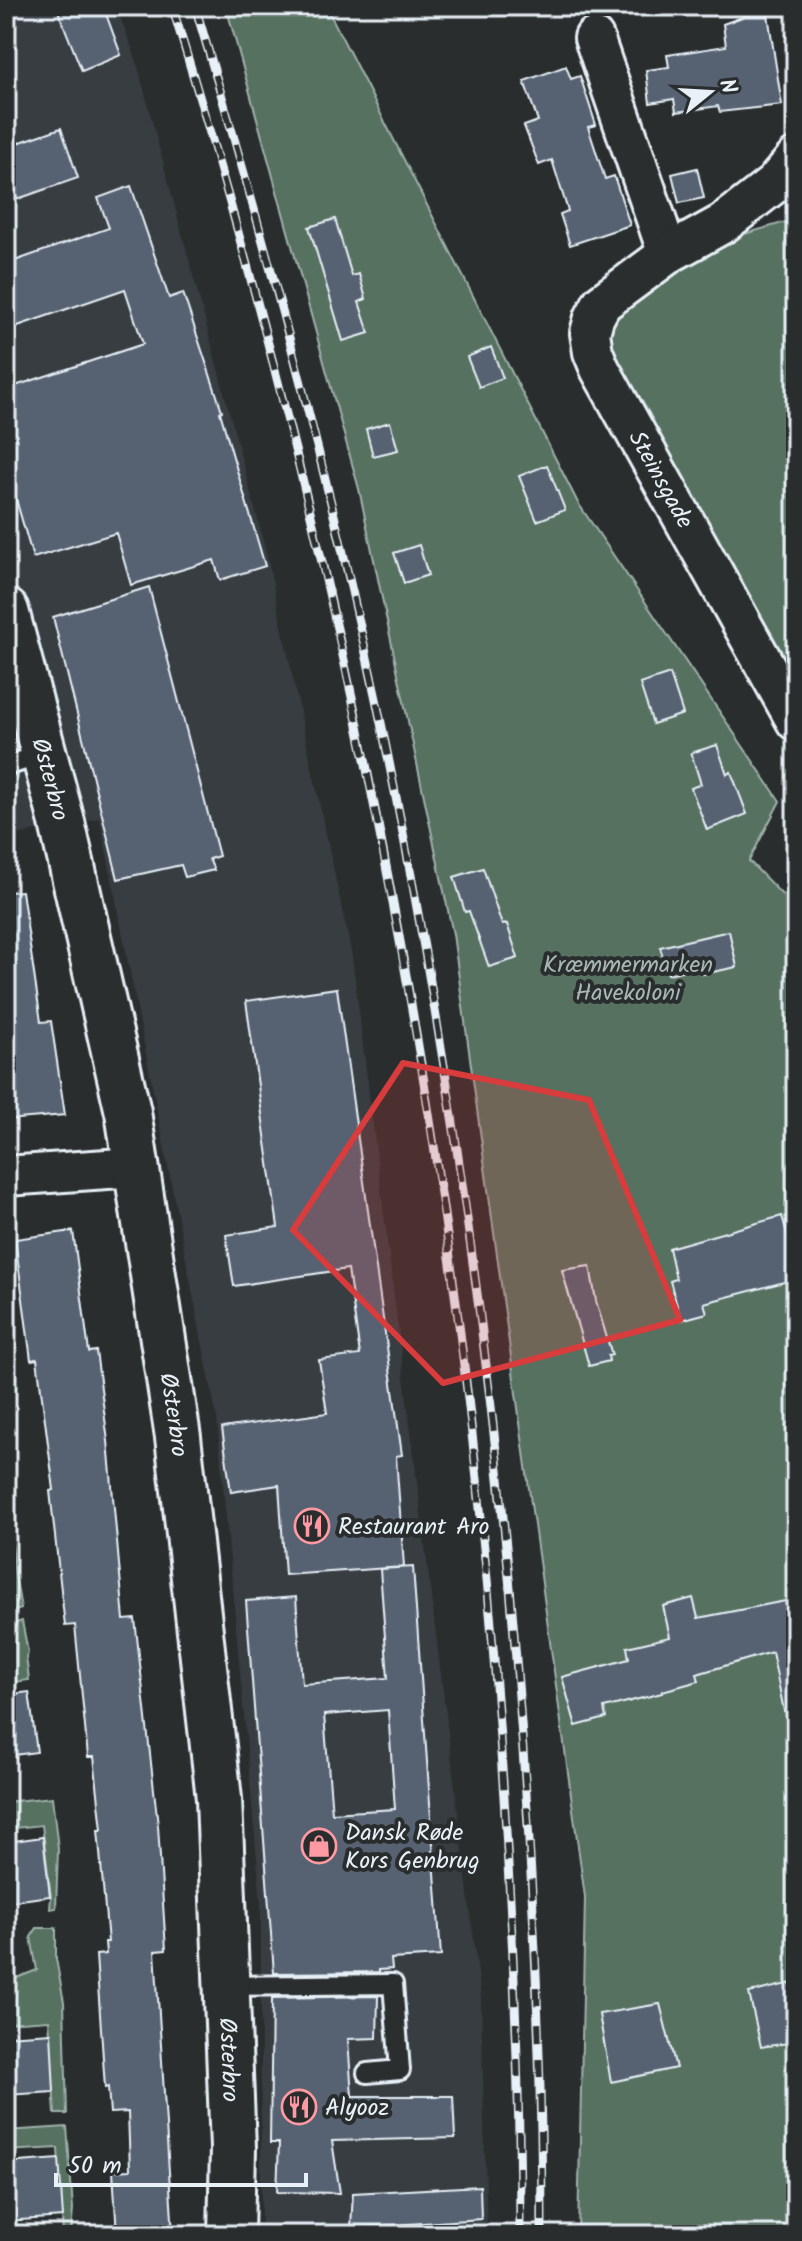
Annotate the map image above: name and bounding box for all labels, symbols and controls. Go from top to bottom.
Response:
north arrow [670,52,750,132]
text: N [708,75,745,99]
street label: Steinsgade [617,424,703,536]
street label: Østerbro [20,734,79,825]
park label: Kræmmermarken Havekoloni [543,946,713,1013]
street label: Østerbro [147,1370,198,1459]
restaurant icon: Restaurant Aro [293,1507,331,1545]
place label: Restaurant Aro [338,1508,490,1547]
place label: Dansk Røde Kors Genbrug [345,1814,480,1881]
shop icon: Dansk Røde Kors Genbrug [300,1827,338,1865]
street label: Østerbro [207,2017,249,2103]
restaurant icon: Alyooz [280,2088,318,2126]
place label: Alyooz [325,2089,389,2128]
scale bar [56,2137,306,2187]
text: 50 m [68,2147,122,2186]

